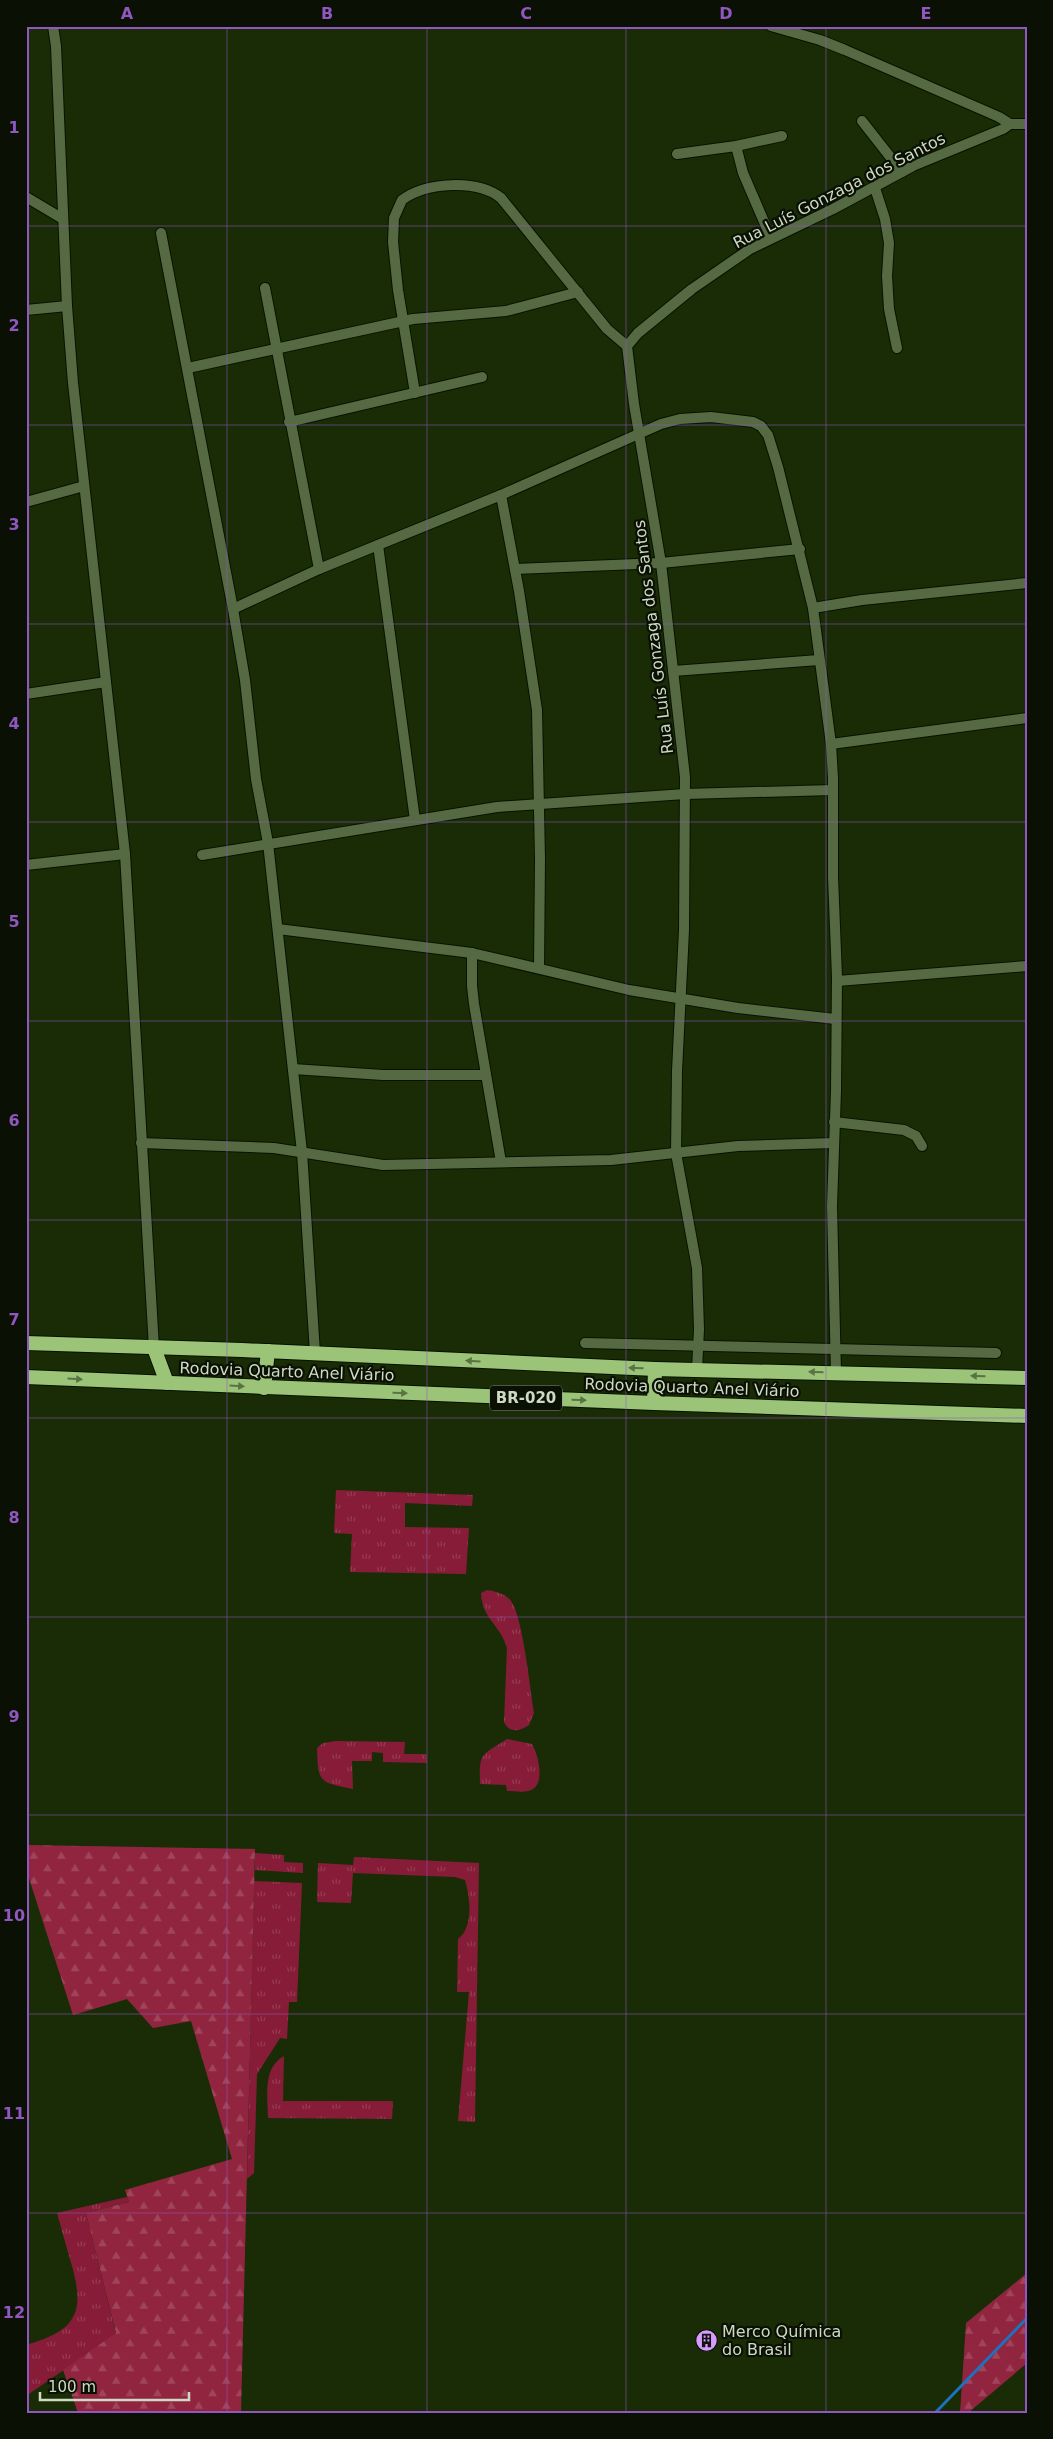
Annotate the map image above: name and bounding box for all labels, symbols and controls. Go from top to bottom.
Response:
text: A [121,4,134,23]
text: B [321,4,333,23]
text: C [520,4,532,23]
text: D [719,4,733,23]
text: E [921,4,931,23]
text: 1 [8,118,20,137]
street label: Rua Luís Gonzaga dos Santos [730,129,948,252]
text: 2 [8,316,20,335]
text: 3 [8,515,20,534]
street label: Rua Luís Gonzaga dos Santos [630,519,677,755]
text: 4 [8,714,20,733]
text: 5 [8,912,20,931]
text: 6 [8,1111,20,1130]
text: 7 [8,1310,20,1329]
one-way arrow [465,1356,481,1364]
street label: Rodovia Quarto Anel Viário [179,1358,395,1385]
one-way arrow [627,1364,643,1372]
one-way arrow [807,1368,823,1376]
one-way arrow [970,1371,986,1379]
street label: Rodovia Quarto Anel Viário [584,1374,800,1401]
one-way arrow [67,1375,83,1383]
one-way arrow [230,1383,246,1391]
road number: BR-020 [490,1386,562,1410]
one-way arrow [392,1389,408,1397]
one-way arrow [572,1397,588,1405]
text: 8 [8,1508,20,1527]
text: 9 [8,1707,20,1726]
text: 10 [3,1906,25,1925]
text: 11 [3,2104,25,2123]
text: 12 [3,2303,25,2322]
place label: Merco Química do Brasil [722,2322,841,2359]
building icon: Merco Química do Brasil [694,2328,718,2352]
scale bar [40,2369,189,2401]
text: 100 m [48,2378,96,2396]

